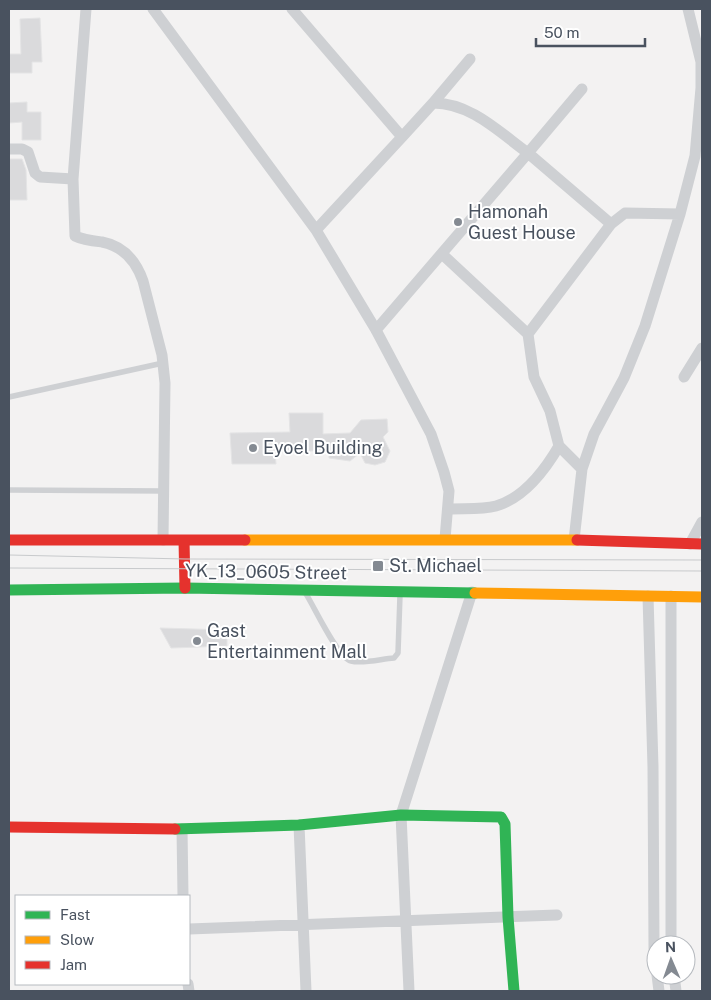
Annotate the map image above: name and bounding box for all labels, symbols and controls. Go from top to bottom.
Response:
scale bar [536,15,645,47]
text: 50 m [544,24,579,41]
place label: Hamonah Guest House [468,201,576,243]
marker: Hamonah Guest House [452,216,464,228]
place label: Eyoel Building [263,437,383,458]
marker: Eyoel Building [247,442,259,454]
place label: St. Michael [389,555,482,576]
marker: St. Michael [371,559,385,573]
street label: YK_13_0605 Street [185,560,347,583]
place label: Gast Entertainment Mall [207,620,367,662]
marker: Gast Entertainment Mall [191,635,203,647]
legend [15,895,190,985]
text: Fast [60,906,90,923]
text: Slow [60,931,95,948]
north arrow [646,935,696,985]
text: N [665,939,676,955]
text: Jam [60,956,87,973]

